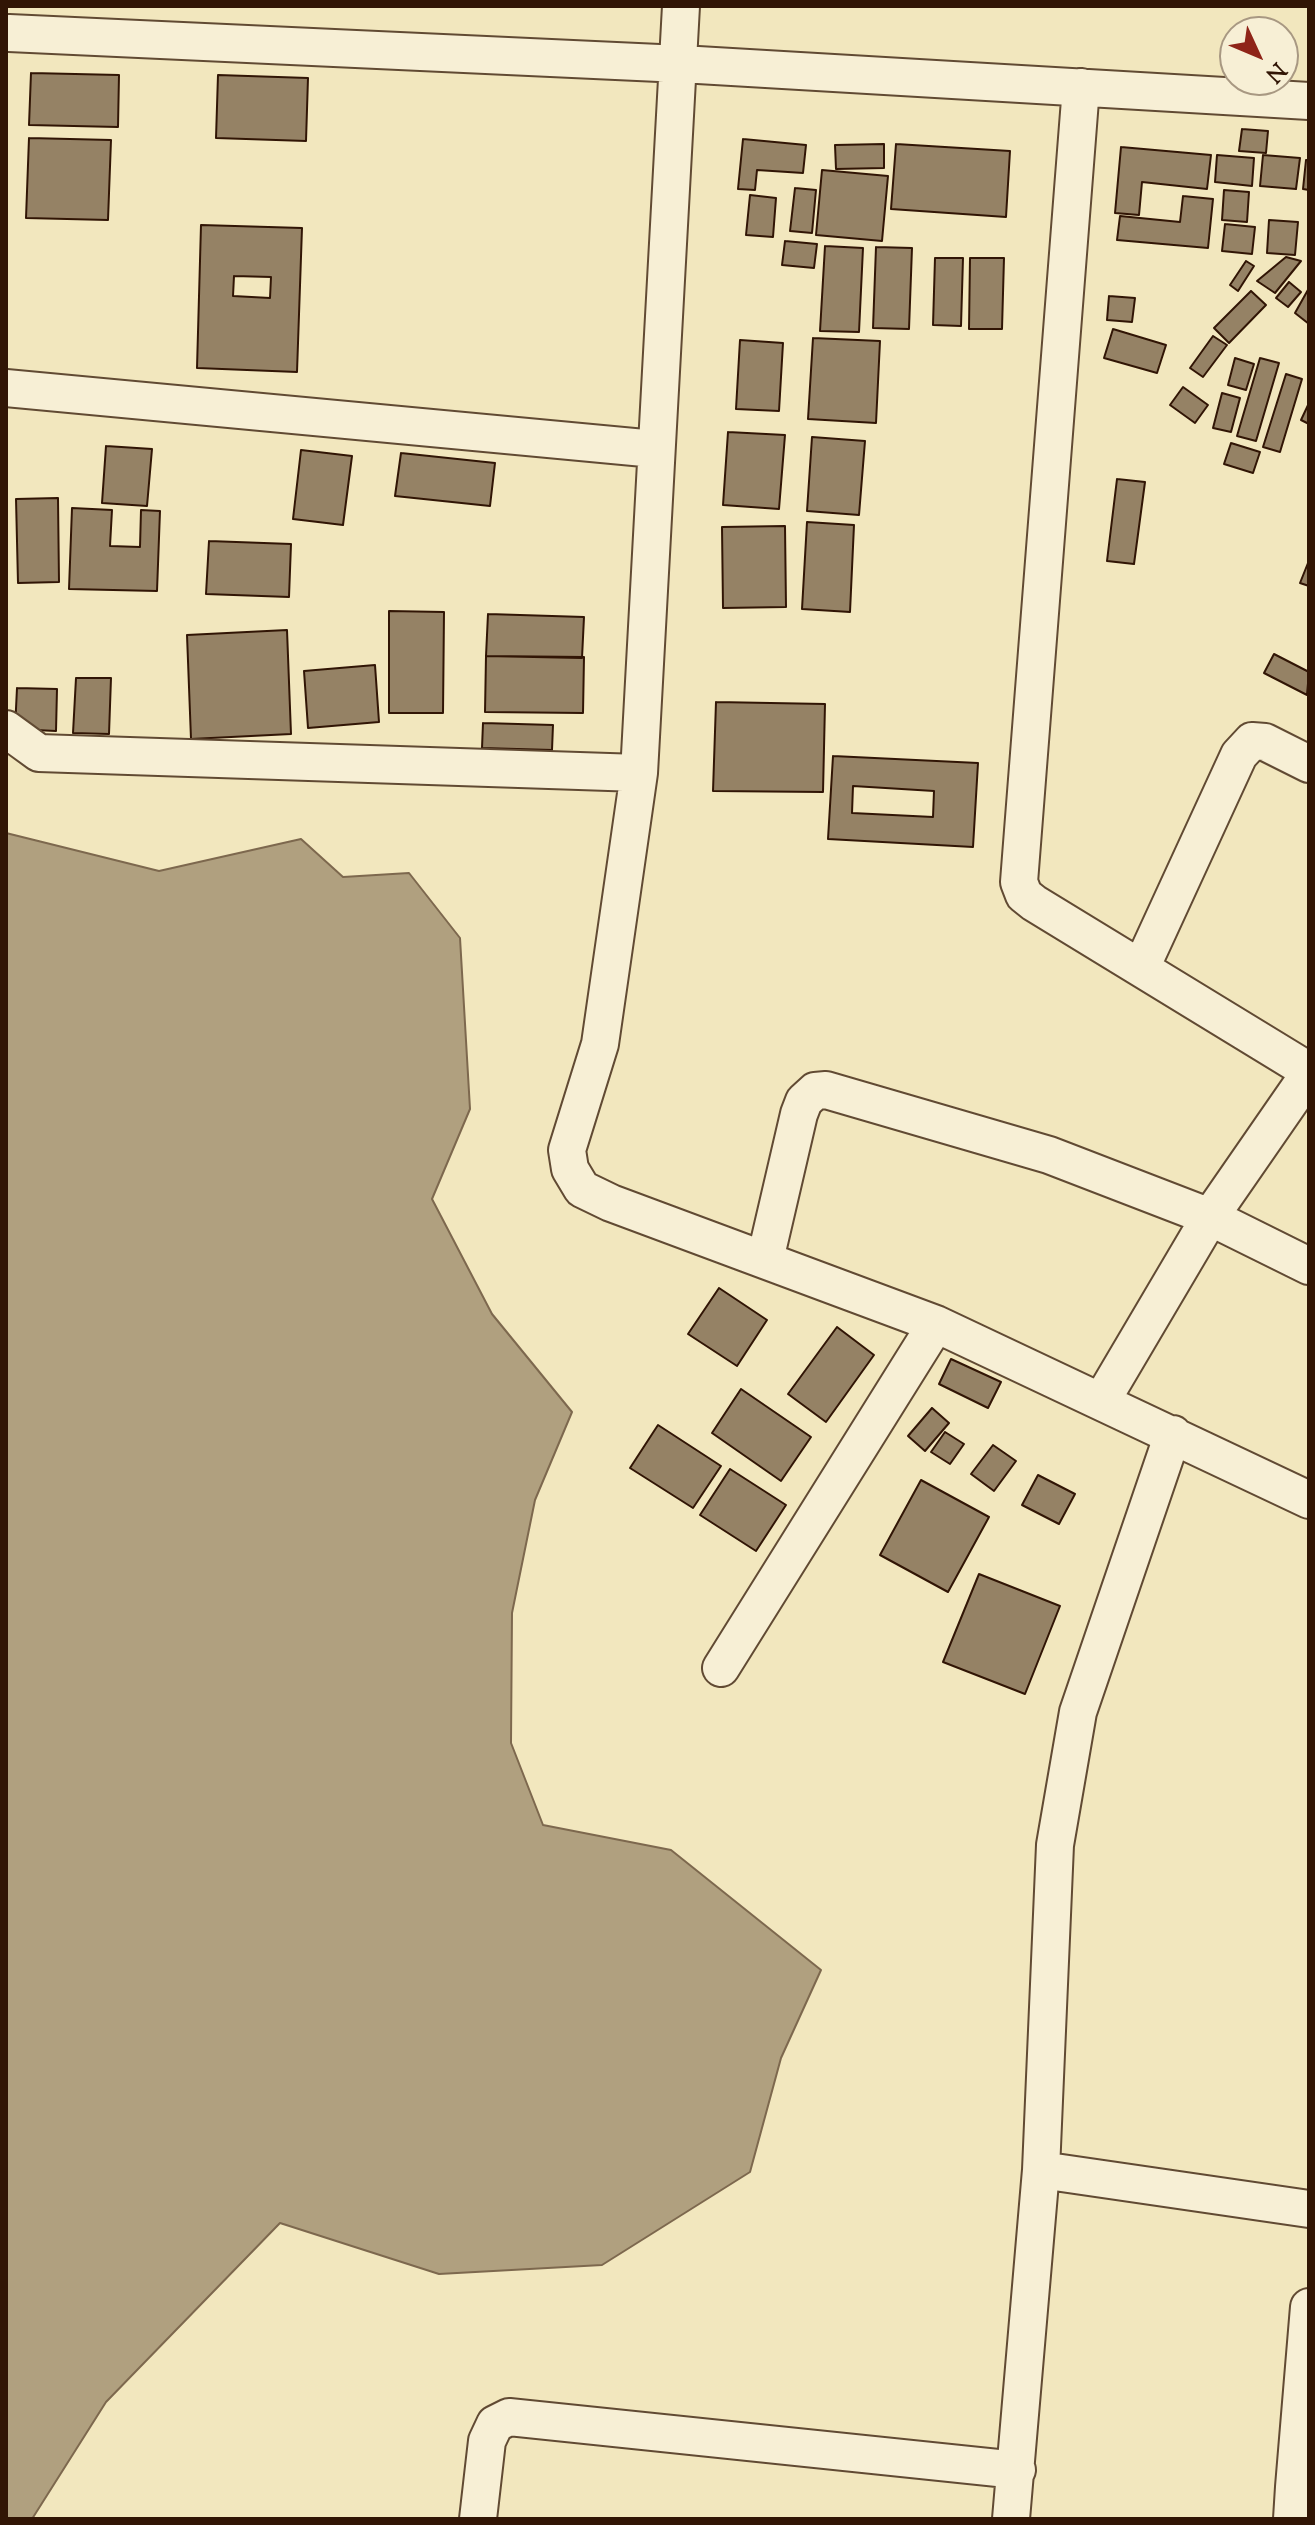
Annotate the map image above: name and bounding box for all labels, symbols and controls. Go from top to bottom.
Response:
north arrow [1219,16,1299,96]
text: N [1257,54,1292,89]

